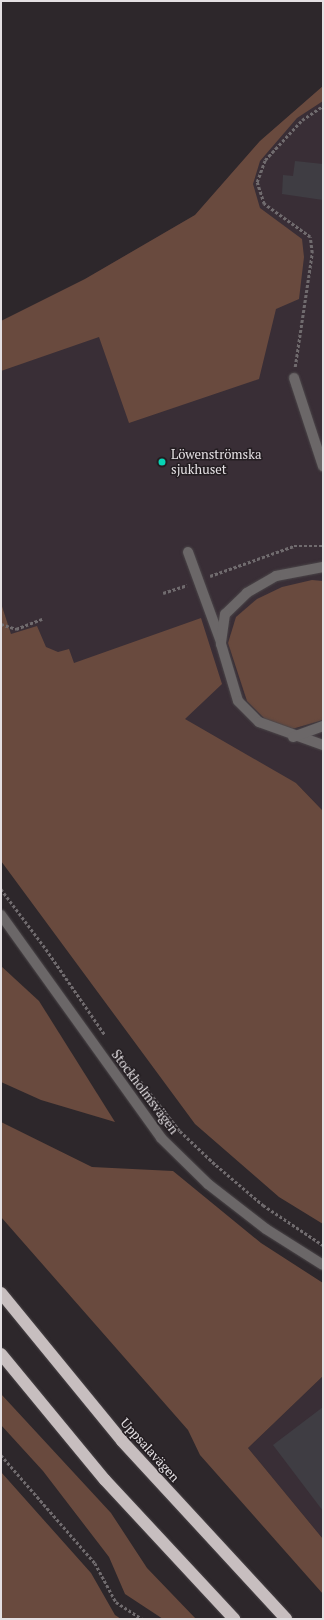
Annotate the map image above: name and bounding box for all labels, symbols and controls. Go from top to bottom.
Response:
place label: Löwenströmska sjukhuset [171,447,261,478]
marker: Löwenströmska sjukhuset [156,456,168,468]
street label: Stockholmsvägen [108,1047,182,1137]
street label: Uppsalavägen [117,1415,183,1485]

